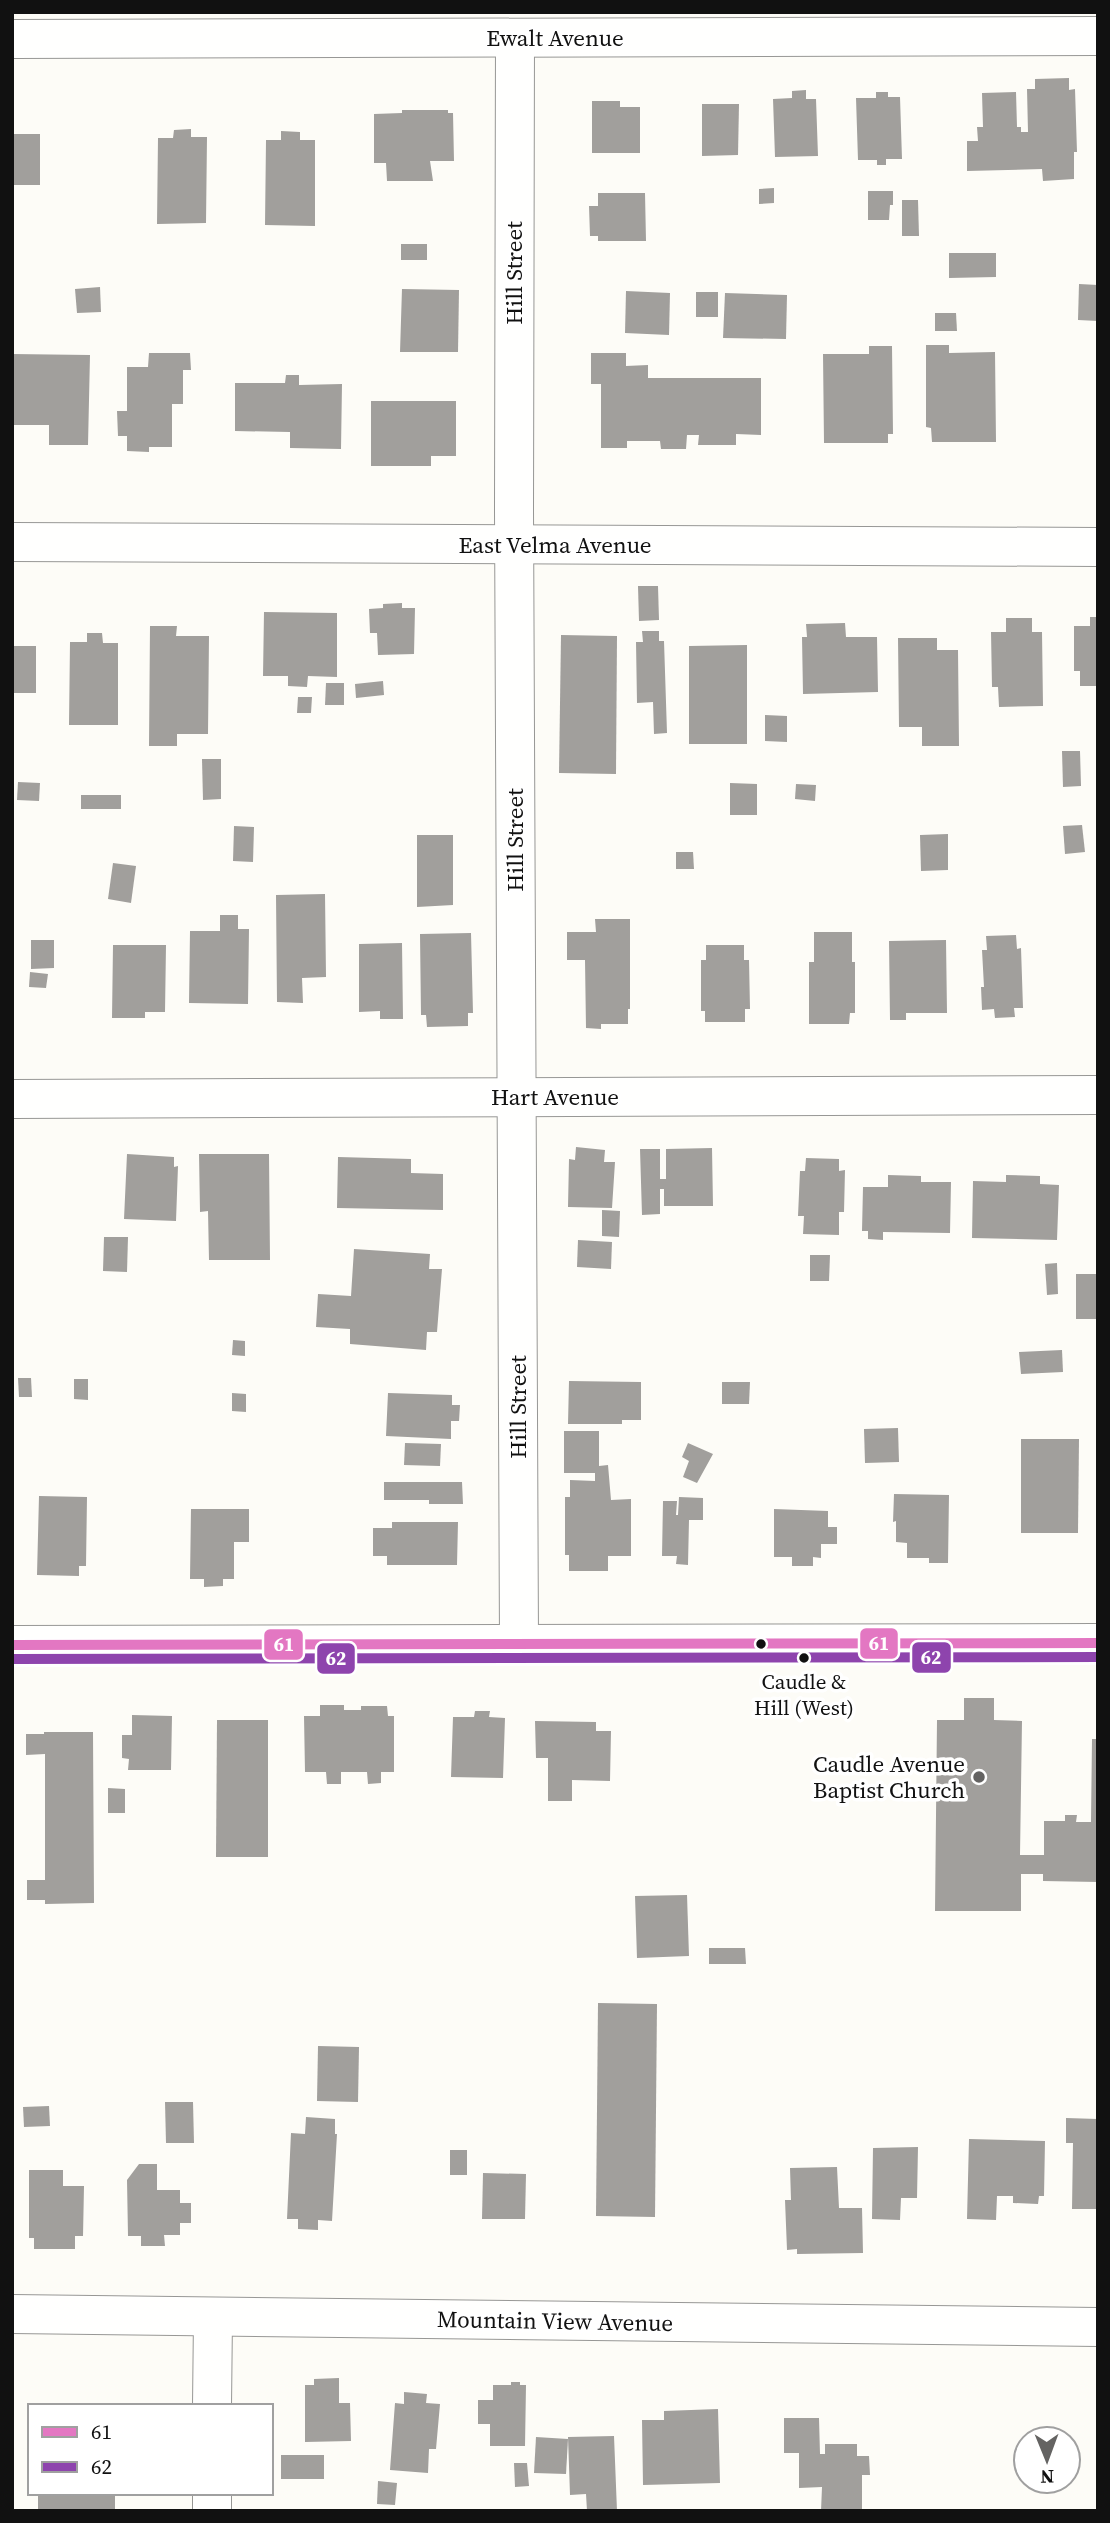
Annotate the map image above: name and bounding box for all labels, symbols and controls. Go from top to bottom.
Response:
street label: Ewalt Avenue [486,22,624,54]
street label: Hill Street [498,221,530,325]
street label: East Velma Avenue [458,529,652,561]
street label: Hill Street [499,788,531,892]
street label: Hart Avenue [491,1081,619,1113]
street label: Hill Street [502,1355,534,1459]
line badge: 61 [859,1627,899,1660]
line badge: 61 [263,1628,304,1661]
text: 61 [869,1630,889,1656]
text: 61 [274,1631,294,1657]
unlabelled marker [754,1637,768,1651]
line badge: 62 [911,1641,952,1674]
line badge: 62 [316,1642,356,1675]
text: 62 [921,1644,941,1670]
text: 62 [326,1645,346,1671]
marker: Caudle & Hill (West) [797,1651,811,1665]
place label: Caudle & Hill (West) [754,1667,854,1722]
place label: Caudle Avenue Baptist Church [813,1748,965,1806]
marker: Caudle Avenue Baptist Church [971,1769,987,1785]
street label: Mountain View Avenue [437,2303,673,2339]
legend [28,2404,273,2495]
text: 61 [91,2417,112,2446]
north arrow [1012,2425,1082,2495]
text: 62 [91,2452,112,2481]
text: N [1040,2464,1054,2490]

